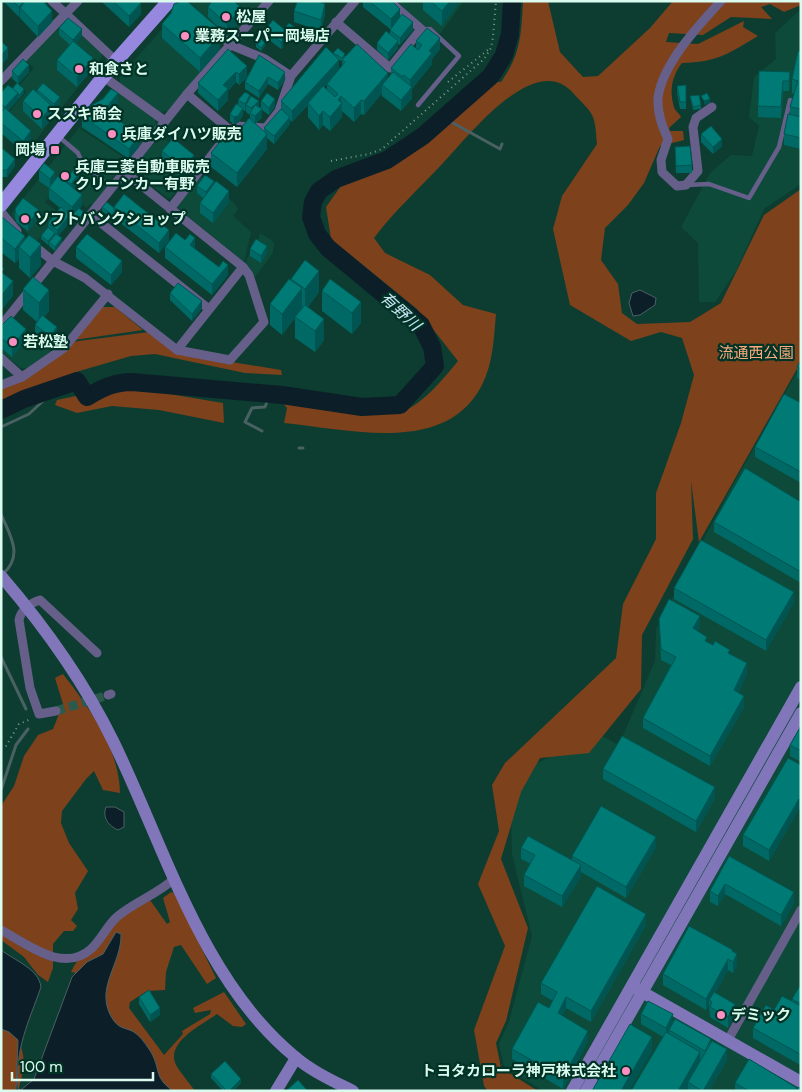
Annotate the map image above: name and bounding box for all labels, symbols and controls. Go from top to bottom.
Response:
place label: 松屋 [236,7,266,27]
marker: 松屋 [220,11,232,23]
place label: 業務スーパー岡場店 [195,26,330,46]
marker: 業務スーパー岡場店 [179,30,191,42]
place label: 和食さと [89,59,149,79]
marker: 和食さと [73,63,85,75]
place label: スズキ商会 [47,104,122,124]
marker: スズキ商会 [31,108,43,120]
place label: 兵庫ダイハツ販売 [122,124,242,144]
marker: 兵庫ダイハツ販売 [106,128,118,140]
place label: 岡場 [15,140,45,160]
marker: 岡場 [49,144,61,156]
place label: 兵庫三菱自動車販売 クリーンカー有野 [75,157,210,194]
marker: 兵庫三菱自動車販売 クリーンカー有野 [59,170,71,182]
place label: ソフトバンクショップ [35,209,186,229]
marker: ソフトバンクショップ [19,213,31,225]
water label: 有野川 [376,287,427,337]
place label: 若松塾 [23,332,68,352]
marker: 若松塾 [7,336,19,348]
park label: 流通西公園 [718,343,794,363]
place label: デミック [731,1005,791,1025]
marker: デミック [715,1009,727,1021]
scale bar [12,1050,154,1082]
text: 100 m [20,1057,63,1077]
place label: トヨタカローラ神戸株式会社 [421,1061,616,1081]
marker: トヨタカローラ神戸株式会社 [620,1065,632,1077]

